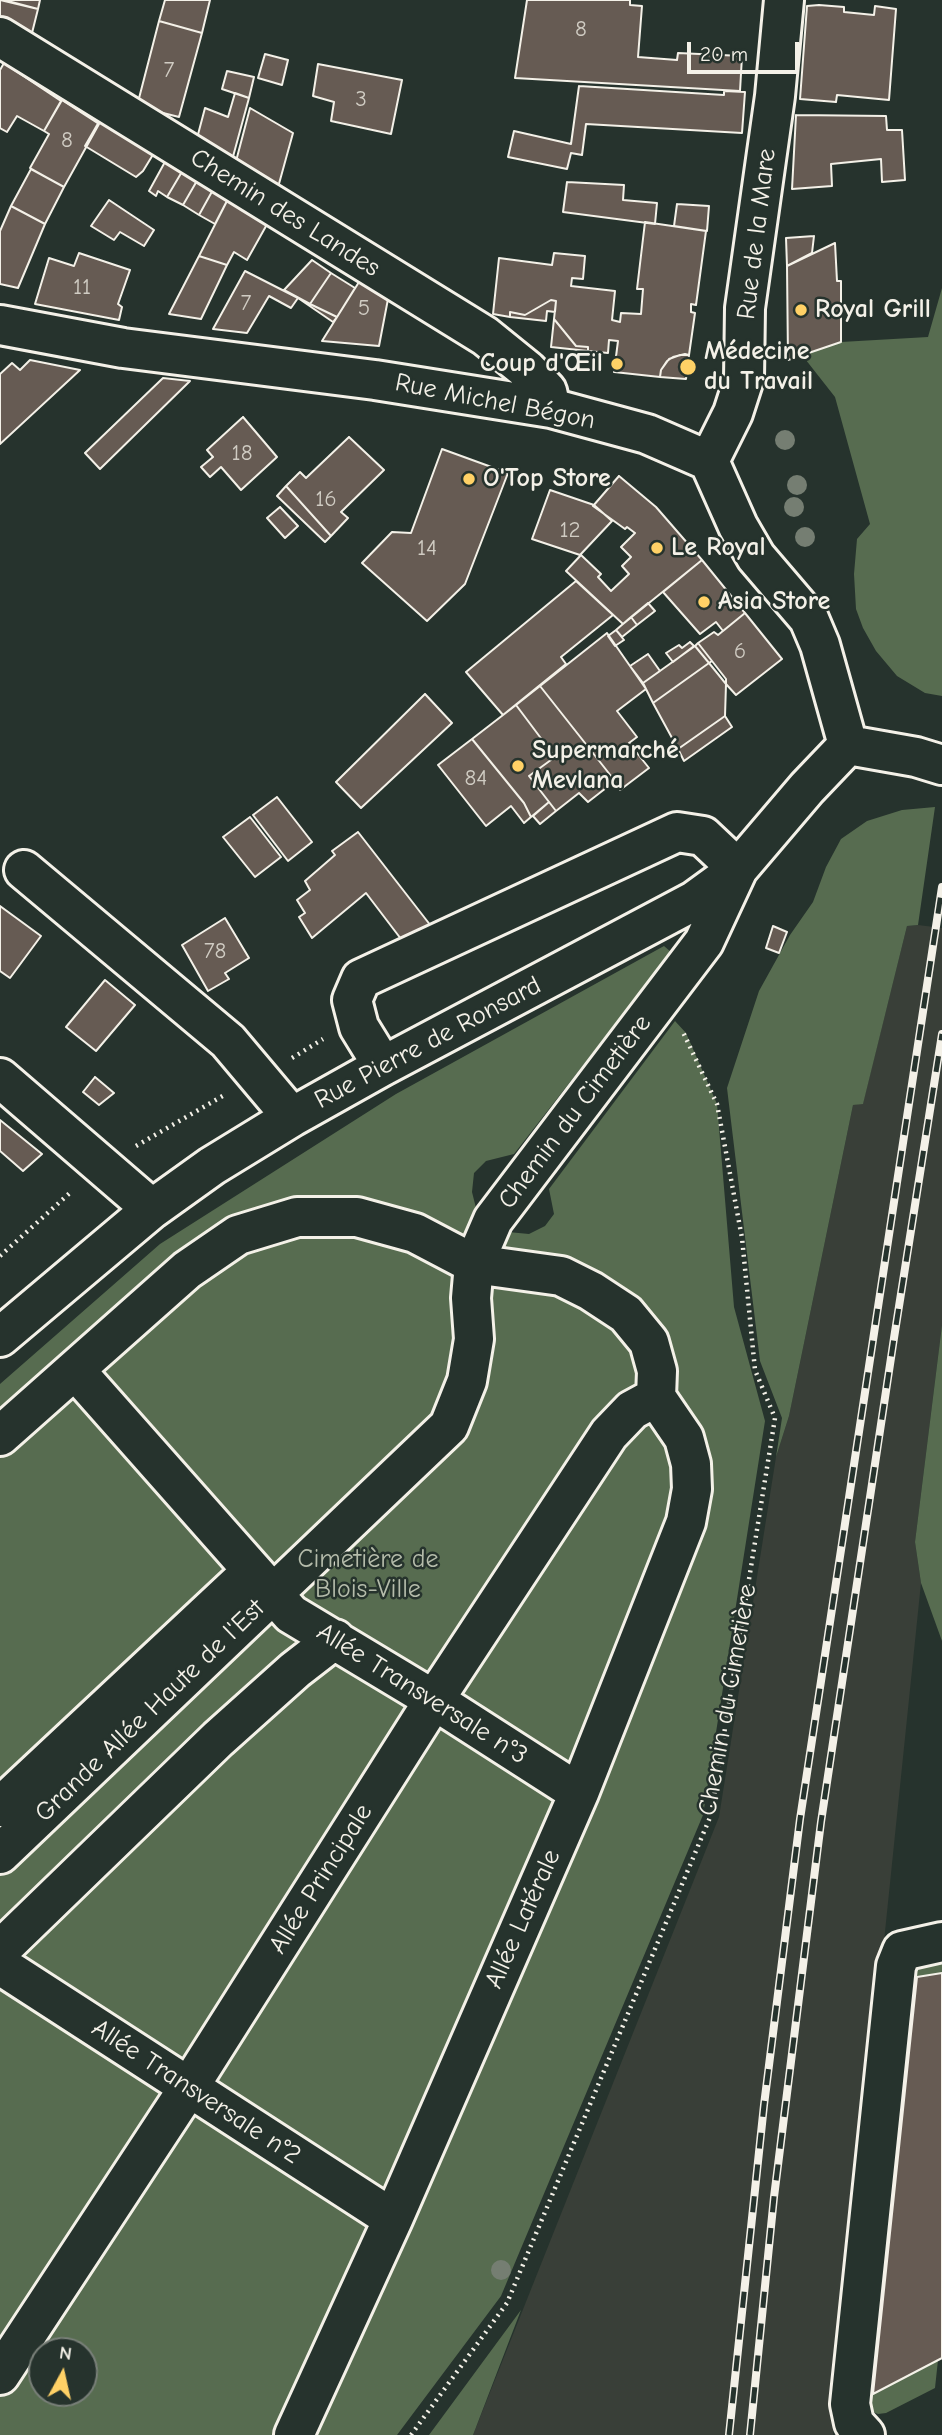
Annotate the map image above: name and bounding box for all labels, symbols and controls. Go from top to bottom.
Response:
house number: 8 [575,15,587,43]
scale bar [690,28,802,72]
text: 20 m [700,42,748,66]
house number: 7 [164,56,174,84]
house number: 3 [355,85,367,113]
house number: 8 [61,126,73,154]
street label: Chemin des Landes [184,142,386,284]
street label: Rue de la Mare [731,147,783,321]
house number: 11 [73,273,91,301]
house number: 7 [241,289,251,317]
house number: 5 [358,294,370,322]
place label: Royal Grill [815,294,931,326]
marker: Royal Grill [793,302,809,318]
place label: Médecine du Travail [704,336,813,398]
place label: Coup d'Œil [480,348,603,380]
marker: Coup d'Œil [609,356,625,372]
marker: Médecine du Travail [678,357,698,377]
street label: Rue Michel Bégon [392,367,598,437]
house number: 18 [232,439,252,467]
place label: O'Top Store [483,463,611,495]
marker: O'Top Store [461,471,477,487]
house number: 16 [315,485,337,513]
house number: 12 [559,516,581,544]
place label: Le Royal [671,532,766,564]
house number: 14 [417,534,437,562]
marker: Le Royal [649,540,665,556]
place label: Asia Store [718,586,830,618]
marker: Asia Store [696,594,712,610]
house number: 6 [734,637,746,665]
place label: Supermarché Mevlana [532,735,679,796]
marker: Supermarché Mevlana [510,758,526,774]
house number: 84 [465,764,487,792]
house number: 78 [204,937,226,965]
street label: Rue Pierre de Ronsard [309,970,547,1116]
street label: Chemin du Cimetière [492,1009,658,1215]
park label: Cimetière de Blois-Ville [297,1544,439,1606]
street label: Chemin du Cimetière [692,1582,764,1818]
street label: Grande Allée Haute de l'Est [29,1593,271,1829]
street label: Allée Transversale n°3 [311,1617,533,1771]
street label: Allée Principale [263,1798,379,1960]
street label: Allée Latérale [478,1845,568,1993]
street label: Allée Transversale n°2 [86,2013,306,2171]
north arrow [28,2337,98,2407]
text: N [58,2341,73,2365]

